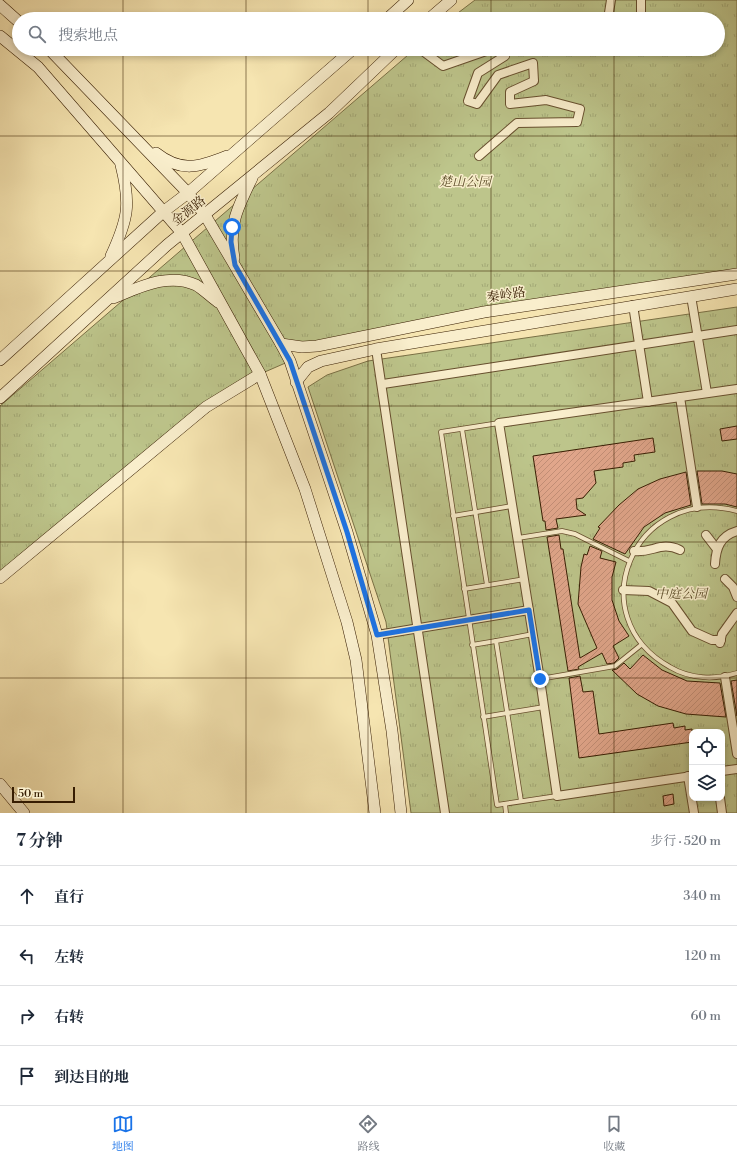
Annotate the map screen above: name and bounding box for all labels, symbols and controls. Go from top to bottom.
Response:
search box [12,12,725,56]
icon: search [26,23,48,45]
text: 搜索地点 [58,26,118,45]
park label: 楚山公园 [439,174,493,190]
street label: 金源路 [168,192,209,229]
route start [223,218,241,236]
street label: 秦岭路 [486,284,527,306]
park label: 中庭公园 [655,586,709,602]
route end [531,670,549,688]
map controls [689,729,725,801]
button: locate [689,729,725,765]
button: layers [689,765,725,801]
scale bar [12,785,75,804]
text: 50 m [18,787,43,801]
text: 7 分钟 [16,830,63,852]
text: 步行 · 520 m [650,833,721,849]
icon: ahead [16,885,38,907]
text: 直行 [54,888,84,907]
text: 340 m [683,888,721,904]
icon: left [16,945,38,967]
text: 左转 [54,948,84,967]
text: 120 m [685,948,721,964]
icon: right [16,1005,38,1027]
text: 右转 [54,1008,84,1027]
text: 60 m [690,1008,721,1024]
icon: arrive [16,1065,38,1087]
text: 到达目的地 [54,1068,129,1087]
tab: 地图 [112,1113,134,1154]
tab: 路线 [357,1113,379,1154]
tab: 收藏 [603,1113,625,1154]

